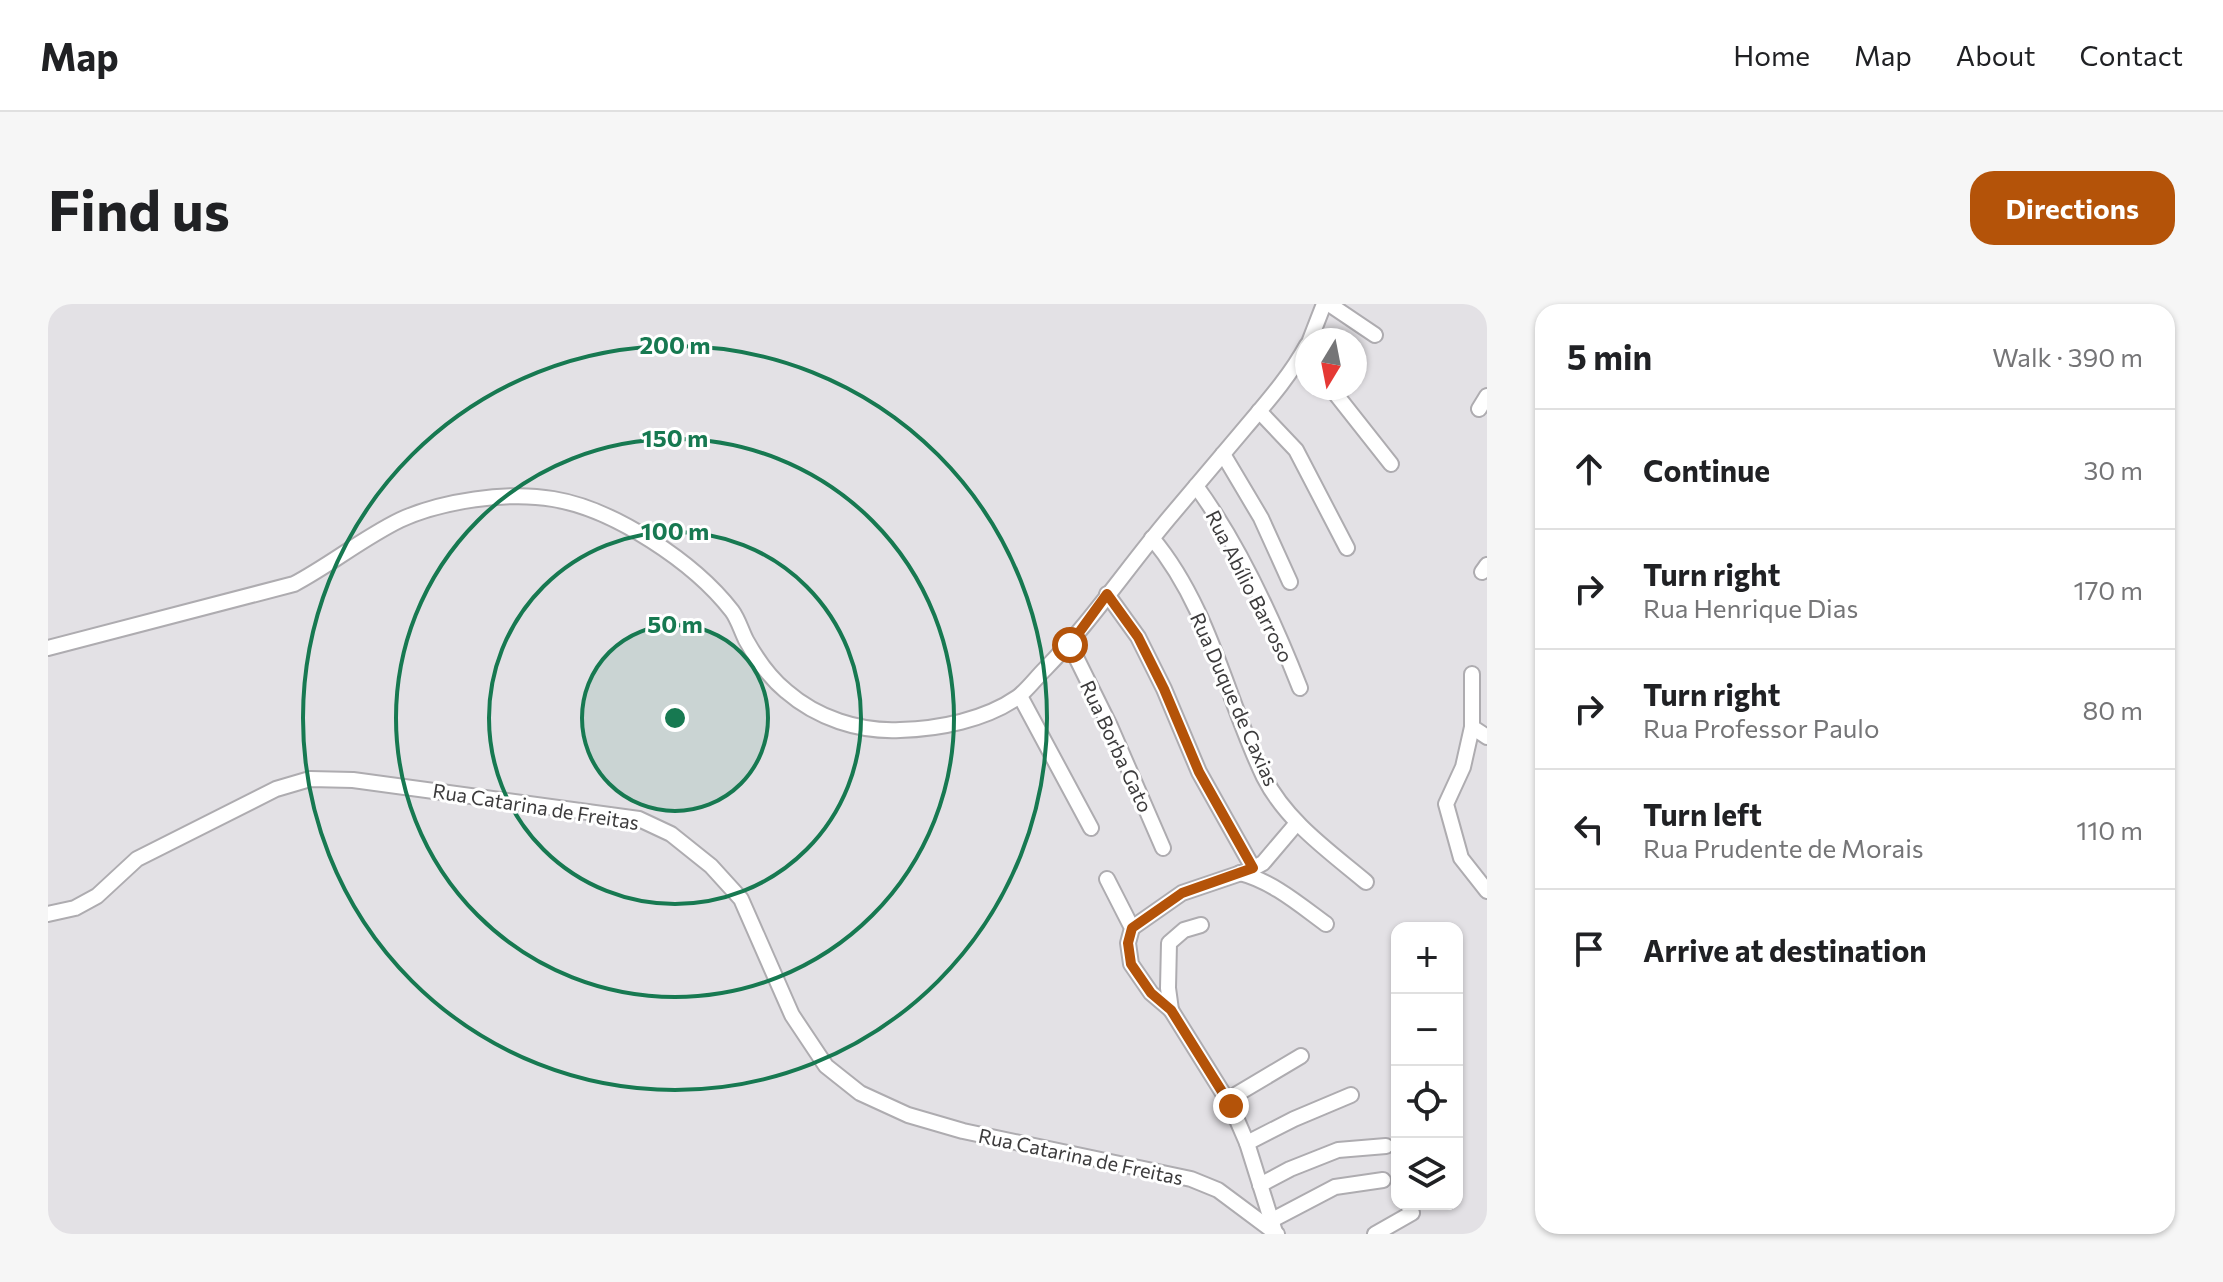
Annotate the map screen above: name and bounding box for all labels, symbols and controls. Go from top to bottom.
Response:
text: Map [40,32,119,79]
text: Home [1733,38,1810,72]
text: Map [1854,38,1912,72]
text: About [1956,38,2036,72]
text: Contact [2080,38,2183,72]
button: Directions [1970,171,2175,245]
text: Find us [48,174,230,243]
north arrow [1295,328,1367,400]
text: 200 m [640,330,710,359]
text: 5 min [1567,335,1652,377]
text: Walk · 390 m [1992,341,2143,372]
text: 150 m [642,423,708,452]
icon: ahead [1567,447,1611,491]
text: Continue [1643,451,1770,488]
text: 30 m [2084,454,2143,485]
street label: Rua Abílio Barroso [1201,506,1299,666]
text: 100 m [641,516,709,545]
text: Turn right [1643,555,1780,592]
icon: right [1567,567,1611,611]
text: 170 m [2074,574,2143,605]
text: Rua Henrique Dias [1643,592,1858,623]
text: 50 m [647,609,703,638]
street label: Rua Duque de Caxias [1186,609,1284,789]
route start [1052,627,1088,663]
text: Turn right [1643,675,1780,712]
street label: Rua Borba Gato [1076,676,1158,816]
icon: right [1567,687,1611,731]
text: 80 m [2083,694,2143,725]
centre of rings [661,704,689,732]
text: Rua Professor Paulo [1643,712,1879,743]
street label: Rua Catarina de Freitas [431,778,641,834]
text: Turn left [1643,795,1762,832]
icon: left [1567,807,1611,851]
text: 110 m [2076,814,2143,845]
text: Rua Prudente de Morais [1643,832,1924,863]
map controls [1391,922,1463,1210]
button: + [1391,922,1463,994]
icon: arrive [1567,927,1611,971]
text: Arrive at destination [1643,931,1927,968]
button: − [1391,994,1463,1066]
button: locate [1391,1066,1463,1138]
route end [1213,1088,1249,1124]
street label: Rua Catarina de Freitas [976,1123,1186,1189]
button: layers [1391,1138,1463,1210]

